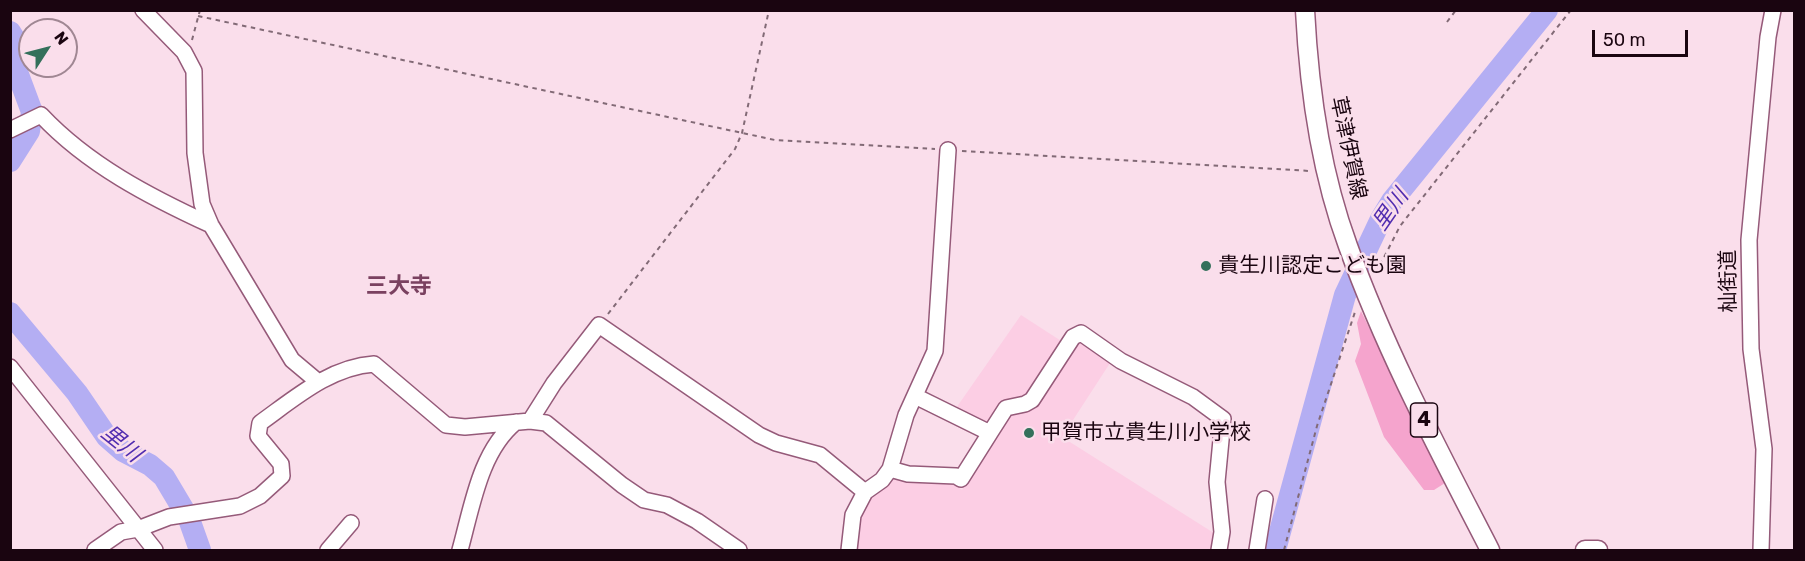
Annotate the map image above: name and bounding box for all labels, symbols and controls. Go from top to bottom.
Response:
north arrow [18,18,78,78]
scale bar [1595,18,1691,56]
text: N [50,28,72,49]
text: 50 m [1603,29,1646,51]
street label: 草津伊賀線 [1325,94,1371,202]
water label: 里川 [1368,184,1414,236]
street label: 杣街道 [1716,249,1742,313]
place label: 貴生川認定こども園 [1218,253,1407,279]
marker: 貴生川認定こども園 [1199,259,1213,273]
district label: 三大寺 [366,274,432,300]
road number: 4 [1410,403,1438,437]
water label: 里川 [96,420,146,468]
place label: 甲賀市立貴生川小学校 [1041,420,1251,446]
marker: 甲賀市立貴生川小学校 [1022,426,1036,440]

